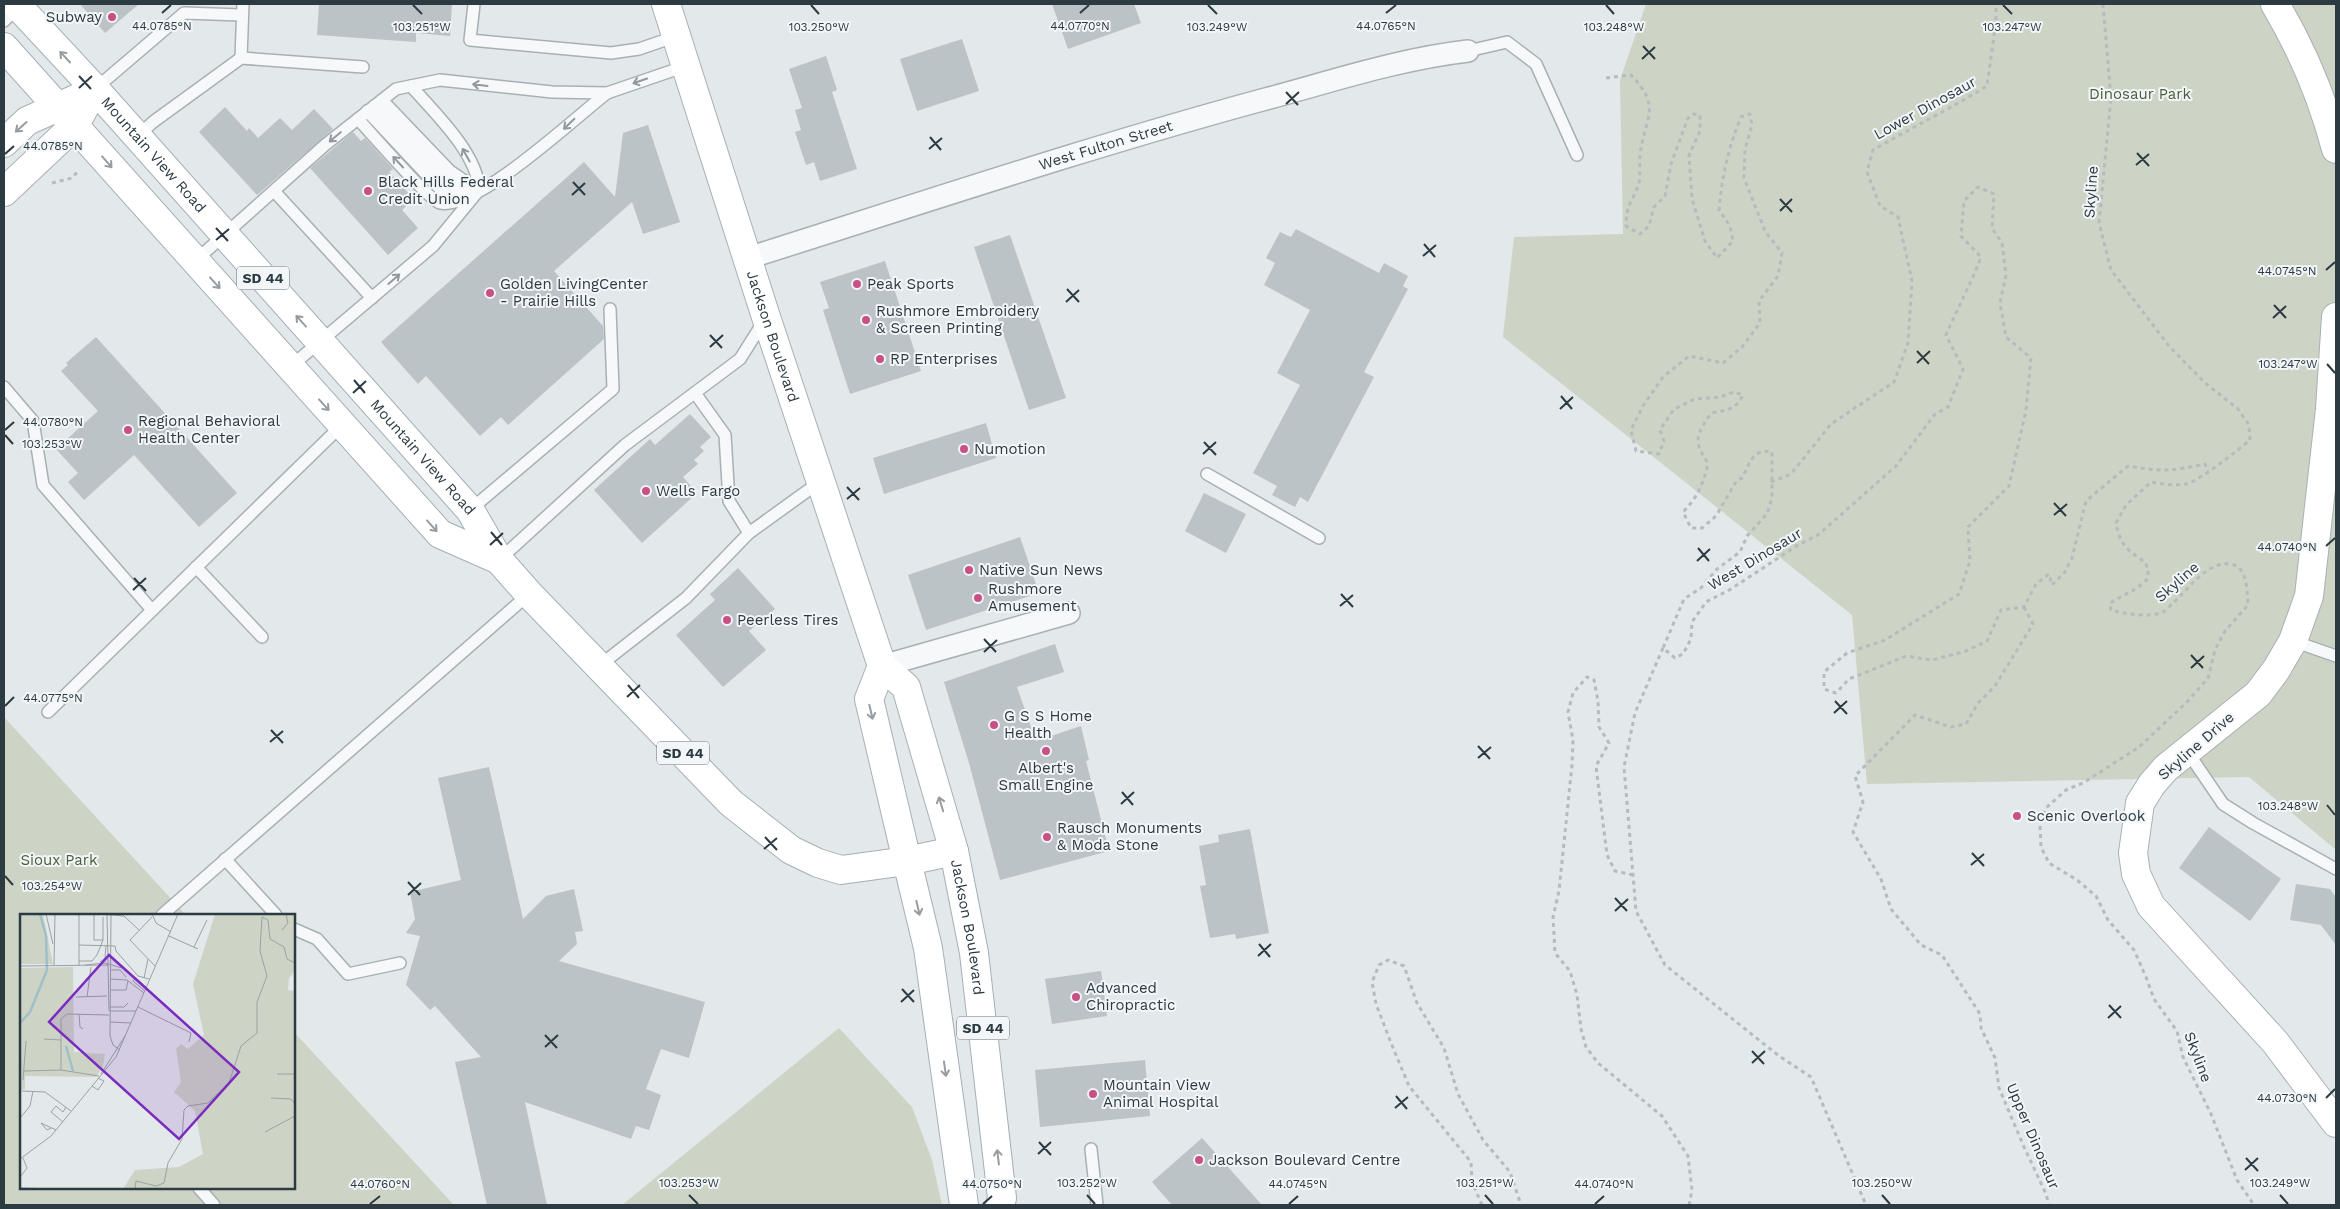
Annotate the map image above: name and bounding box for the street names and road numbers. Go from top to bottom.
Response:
street label: Lower Dinosaur [1871,72,1979,144]
street label: Mountain View Road [97,93,210,216]
street label: West Fulton Street [1037,116,1175,174]
street label: Skyline [2080,165,2102,219]
road number: SD 44 [237,266,289,290]
street label: Jackson Boulevard [743,268,803,404]
street label: Mountain View Road [367,395,479,519]
street label: West Dinosaur [1705,524,1805,594]
street label: Skyline [2151,558,2203,606]
street label: Skyline Drive [2154,708,2238,784]
road number: SD 44 [657,741,709,764]
street label: Jackson Boulevard [947,858,988,996]
road number: SD 44 [957,1016,1009,1040]
street label: Skyline [2180,1029,2216,1085]
street label: Upper Dinosaur [2003,1080,2063,1192]

